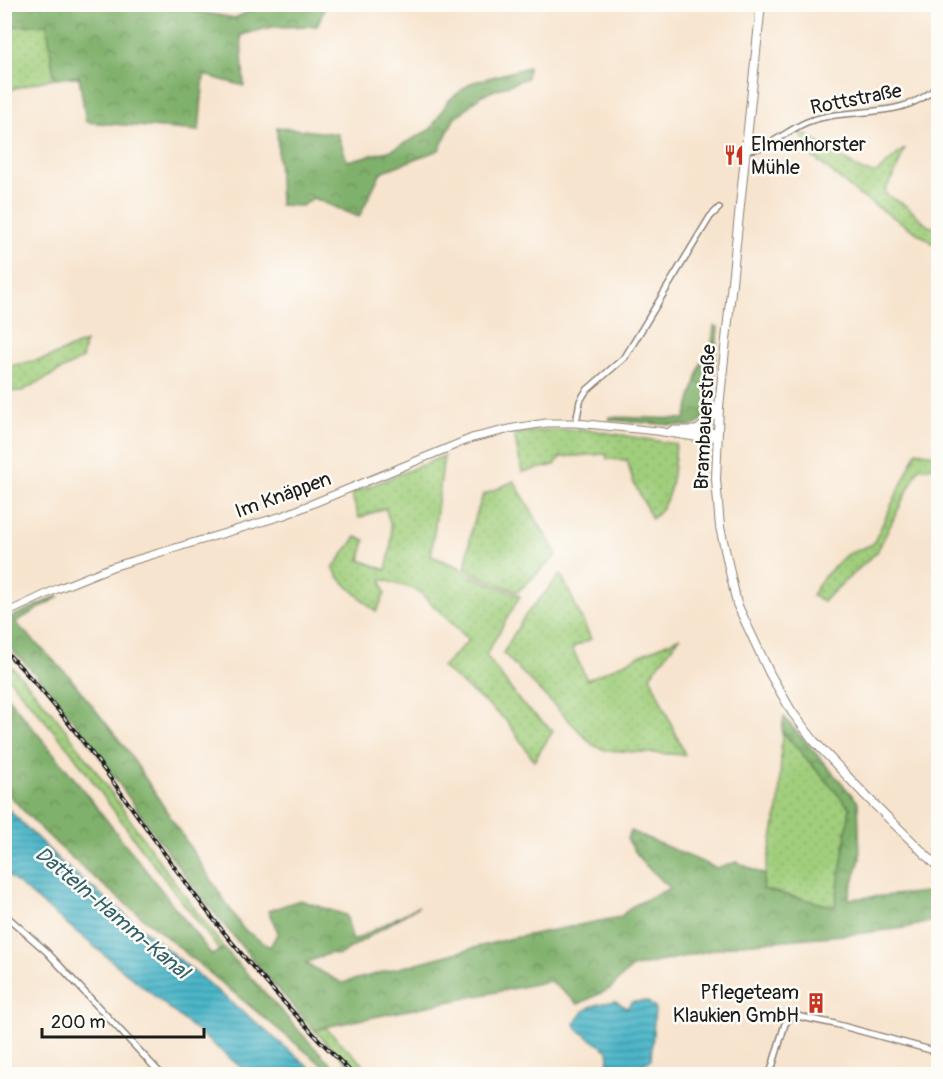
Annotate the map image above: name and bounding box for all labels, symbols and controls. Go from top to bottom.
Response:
street label: Rottstraße [808,78,904,120]
place label: Elmenhorster Mühle [751,132,866,180]
restaurant icon: Elmenhorster Mühle [722,143,746,167]
street label: Brambauerstraße [689,344,721,490]
street label: Im Knäppen [232,466,334,524]
water label: Datteln-Hamm-Kanal [29,841,196,987]
place label: Pflegeteam Klaukien GmbH [673,980,799,1028]
building icon: Pflegeteam Klaukien GmbH [804,991,828,1015]
scale bar [42,1001,204,1039]
text: 200 m [51,1011,106,1034]

